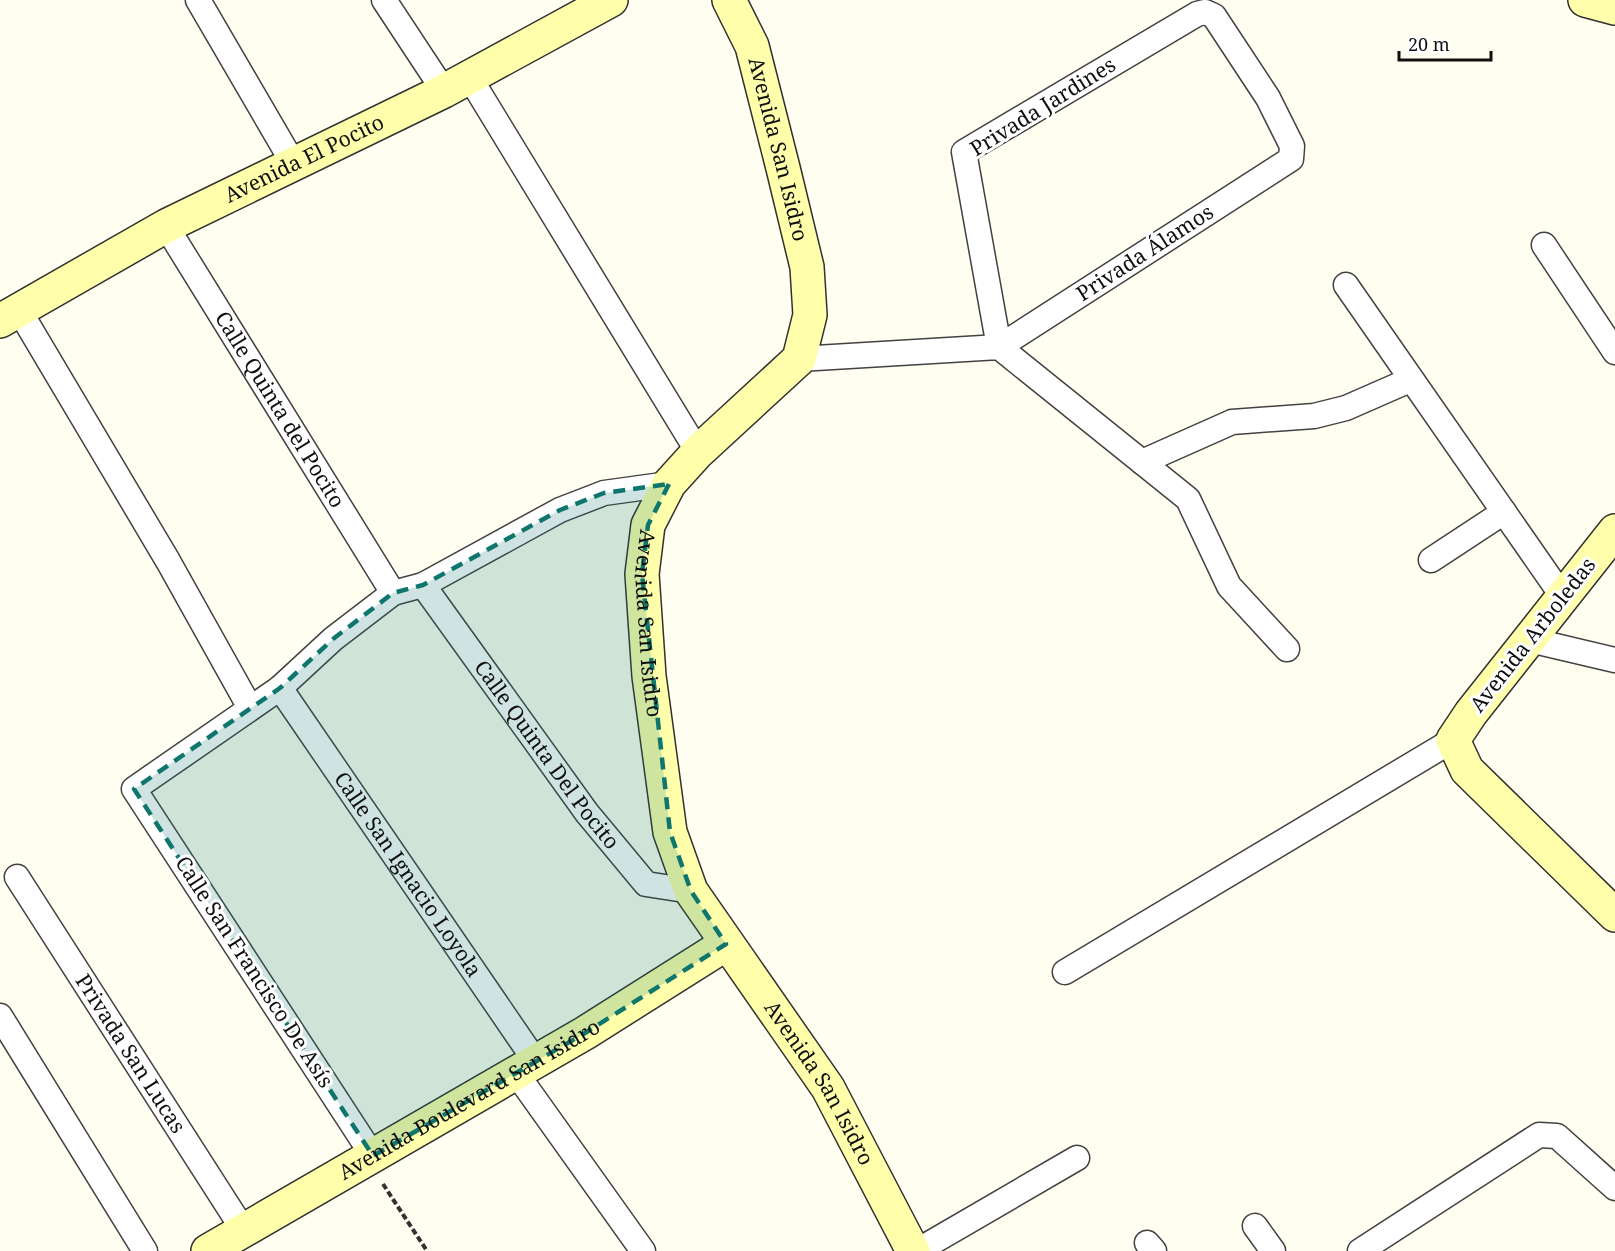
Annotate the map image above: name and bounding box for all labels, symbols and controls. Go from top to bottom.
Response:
scale bar [1399,24,1490,62]
text: 20 m [1408,32,1450,56]
street label: Privada Jardines [964,50,1121,162]
street label: Avenida San Isidro [742,54,815,244]
street label: Avenida El Pocito [220,107,388,209]
street label: Privada Álamos [1071,197,1218,307]
street label: Calle Quinta del Pocito [209,306,352,513]
street label: Avenida San Isidro [628,528,669,719]
street label: Avenida Arboledas [1463,551,1601,717]
street label: Calle Quinta Del Pocito [468,654,626,855]
street label: Calle San Ignacio Loyola [328,766,489,982]
street label: Calle San Francisco De Asís [169,850,340,1093]
street label: Privada San Lucas [70,968,193,1138]
street label: Avenida San Isidro [758,995,881,1170]
street label: Avenida Boulevard San Isidro [333,1012,605,1186]

